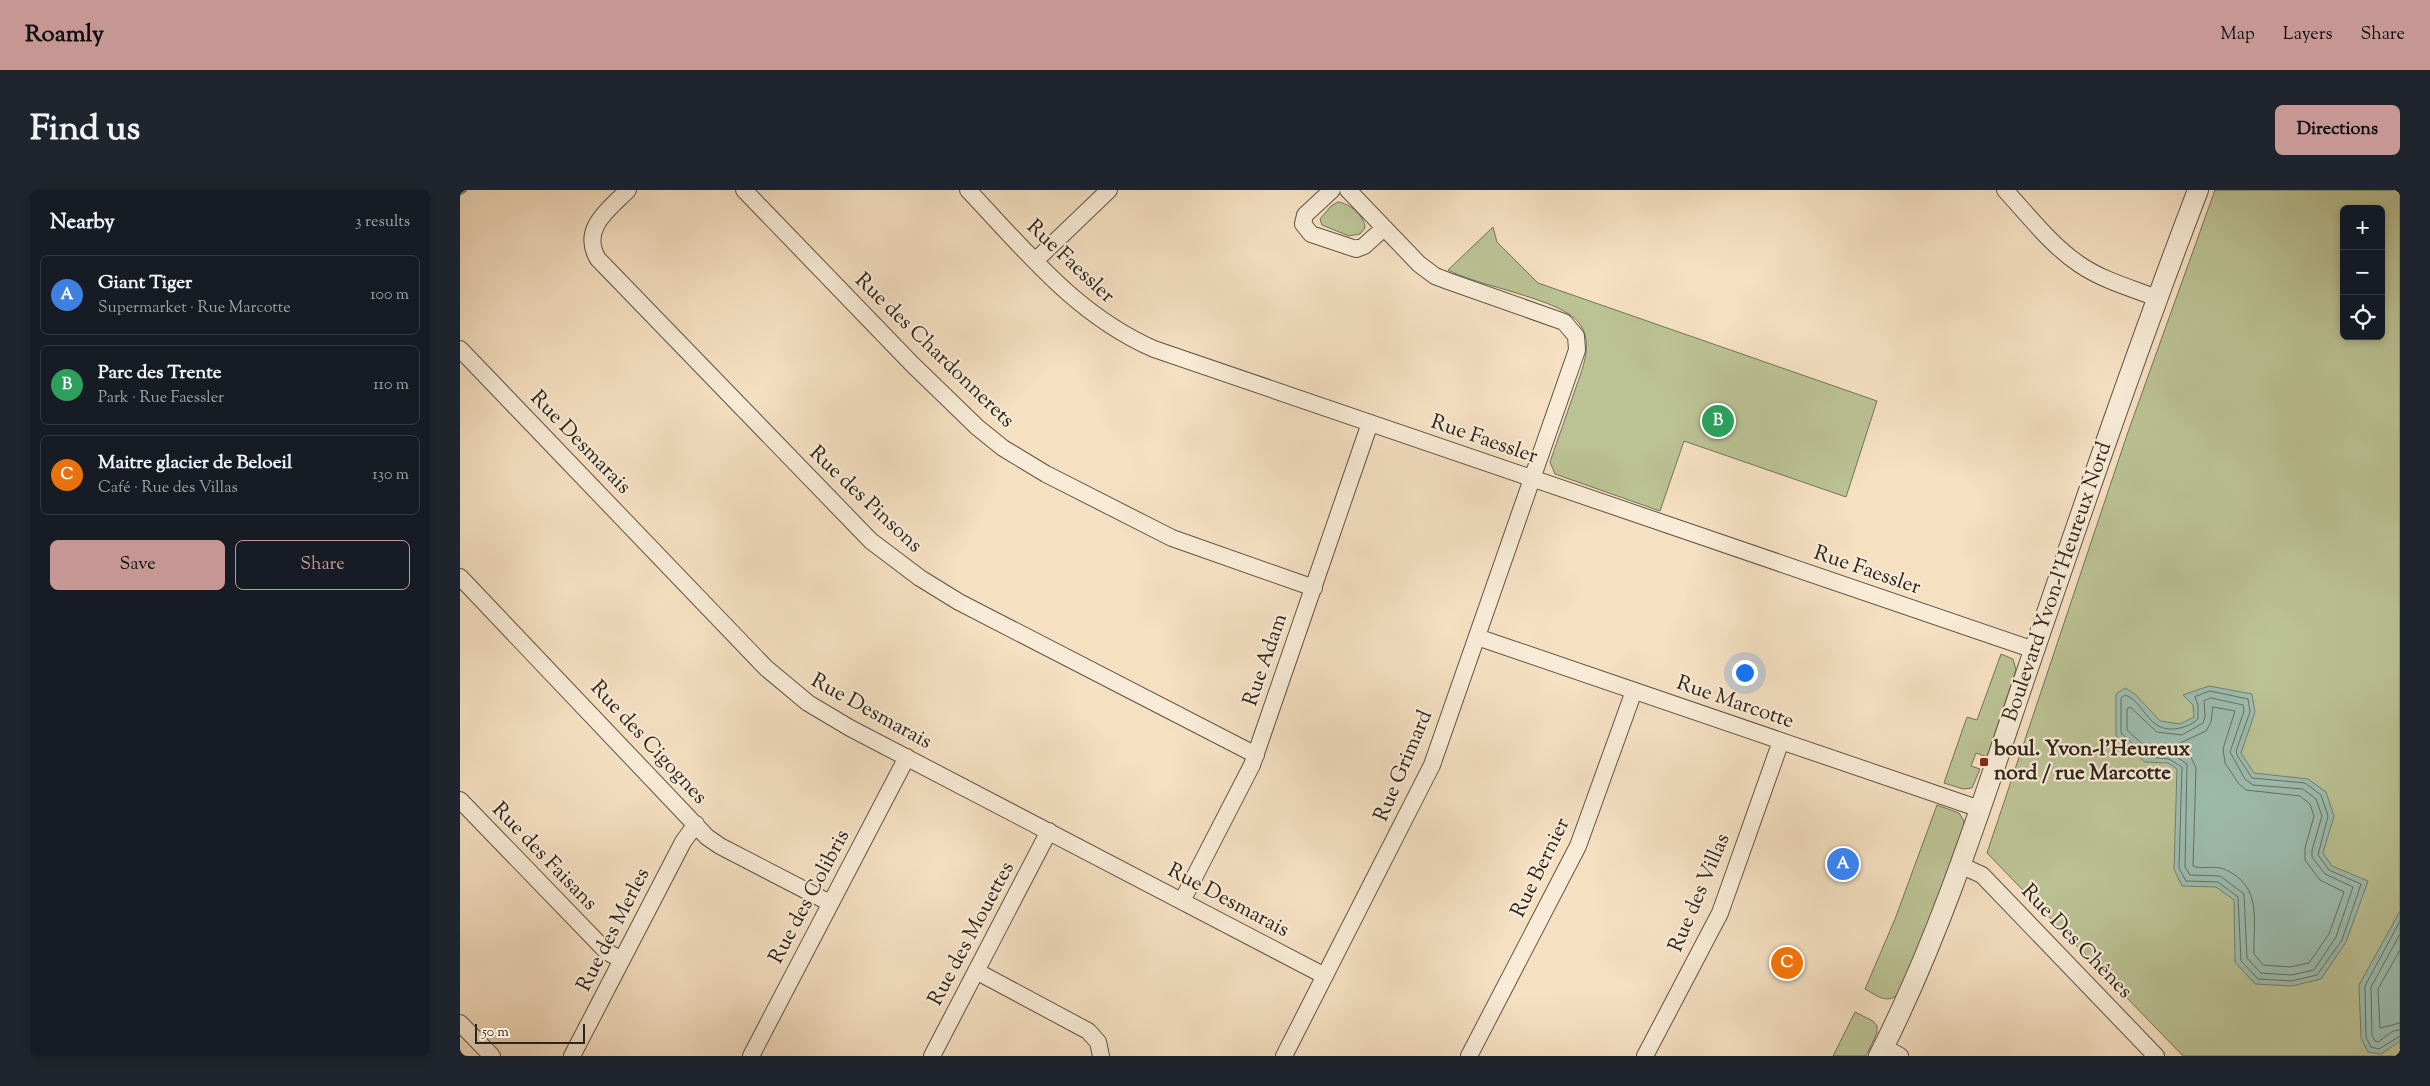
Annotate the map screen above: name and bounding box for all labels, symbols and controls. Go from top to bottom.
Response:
text: Roamly [25,18,104,52]
text: Map [2220,22,2255,48]
text: Layers [2283,22,2333,48]
text: Share [2361,22,2405,48]
text: Find us [30,105,140,156]
button: Directions [2275,105,2400,155]
map controls [2340,205,2385,340]
button: + [2340,205,2385,250]
text: Nearby [50,208,115,238]
text: 3 results [355,211,410,234]
street label: Rue Faessler [1019,213,1121,311]
button: − [2340,250,2385,295]
street label: Rue des Chardonnerets [847,267,1021,435]
text: Giant Tiger [98,270,192,297]
text: A [61,284,74,307]
text: 100 m [370,284,409,307]
button: locate [2340,295,2385,340]
text: Supermarket · Rue Marcotte [98,297,291,320]
text: Parc des Trente [98,360,222,387]
text: B [62,374,72,397]
text: 110 m [373,374,409,397]
street label: Rue Desmarais [523,384,637,502]
text: Park · Rue Faessler [98,387,224,410]
pin: B [1702,402,1734,440]
street label: Rue Faessler [1427,408,1542,472]
street label: Boulevard Yvon-l'Heureux Nord [1996,438,2120,726]
street label: Rue des Pinsons [802,439,928,561]
text: Maitre glacier de Beloeil [98,450,292,477]
text: C [61,464,73,487]
text: 130 m [372,464,409,487]
text: Café · Rue des Villas [98,477,238,500]
street label: Rue Faessler [1810,539,1925,603]
button: Save [50,540,225,590]
button: Share [235,540,410,590]
street label: Rue Adam [1236,610,1296,710]
your location [1732,660,1758,686]
street label: Rue Desmarais [805,666,937,758]
street label: Rue Marcotte [1672,669,1798,737]
street label: Rue des Cigognes [583,674,713,812]
street label: Rue Grimard [1367,706,1441,826]
place label: boul. Yvon-l'Heureux nord / rue Marcotte [1993,735,2191,789]
marker: boul. Yvon-l'Heureux nord / rue Marcotte [1978,756,1990,768]
street label: Rue des Faisans [484,796,604,918]
street label: Rue Bernier [1504,813,1578,923]
street label: Rue des Colibris [762,825,858,969]
street label: Rue des Villas [1662,829,1738,957]
pin: A [1827,845,1859,883]
street label: Rue des Mouettes [921,856,1023,1012]
street label: Rue Desmarais [1162,856,1294,946]
street label: Rue des Merles [570,863,658,997]
street label: Rue Des Chênes [2013,878,2139,1006]
pin: C [1771,944,1803,982]
scale bar [475,1021,585,1044]
text: 50 m [482,1023,509,1043]

